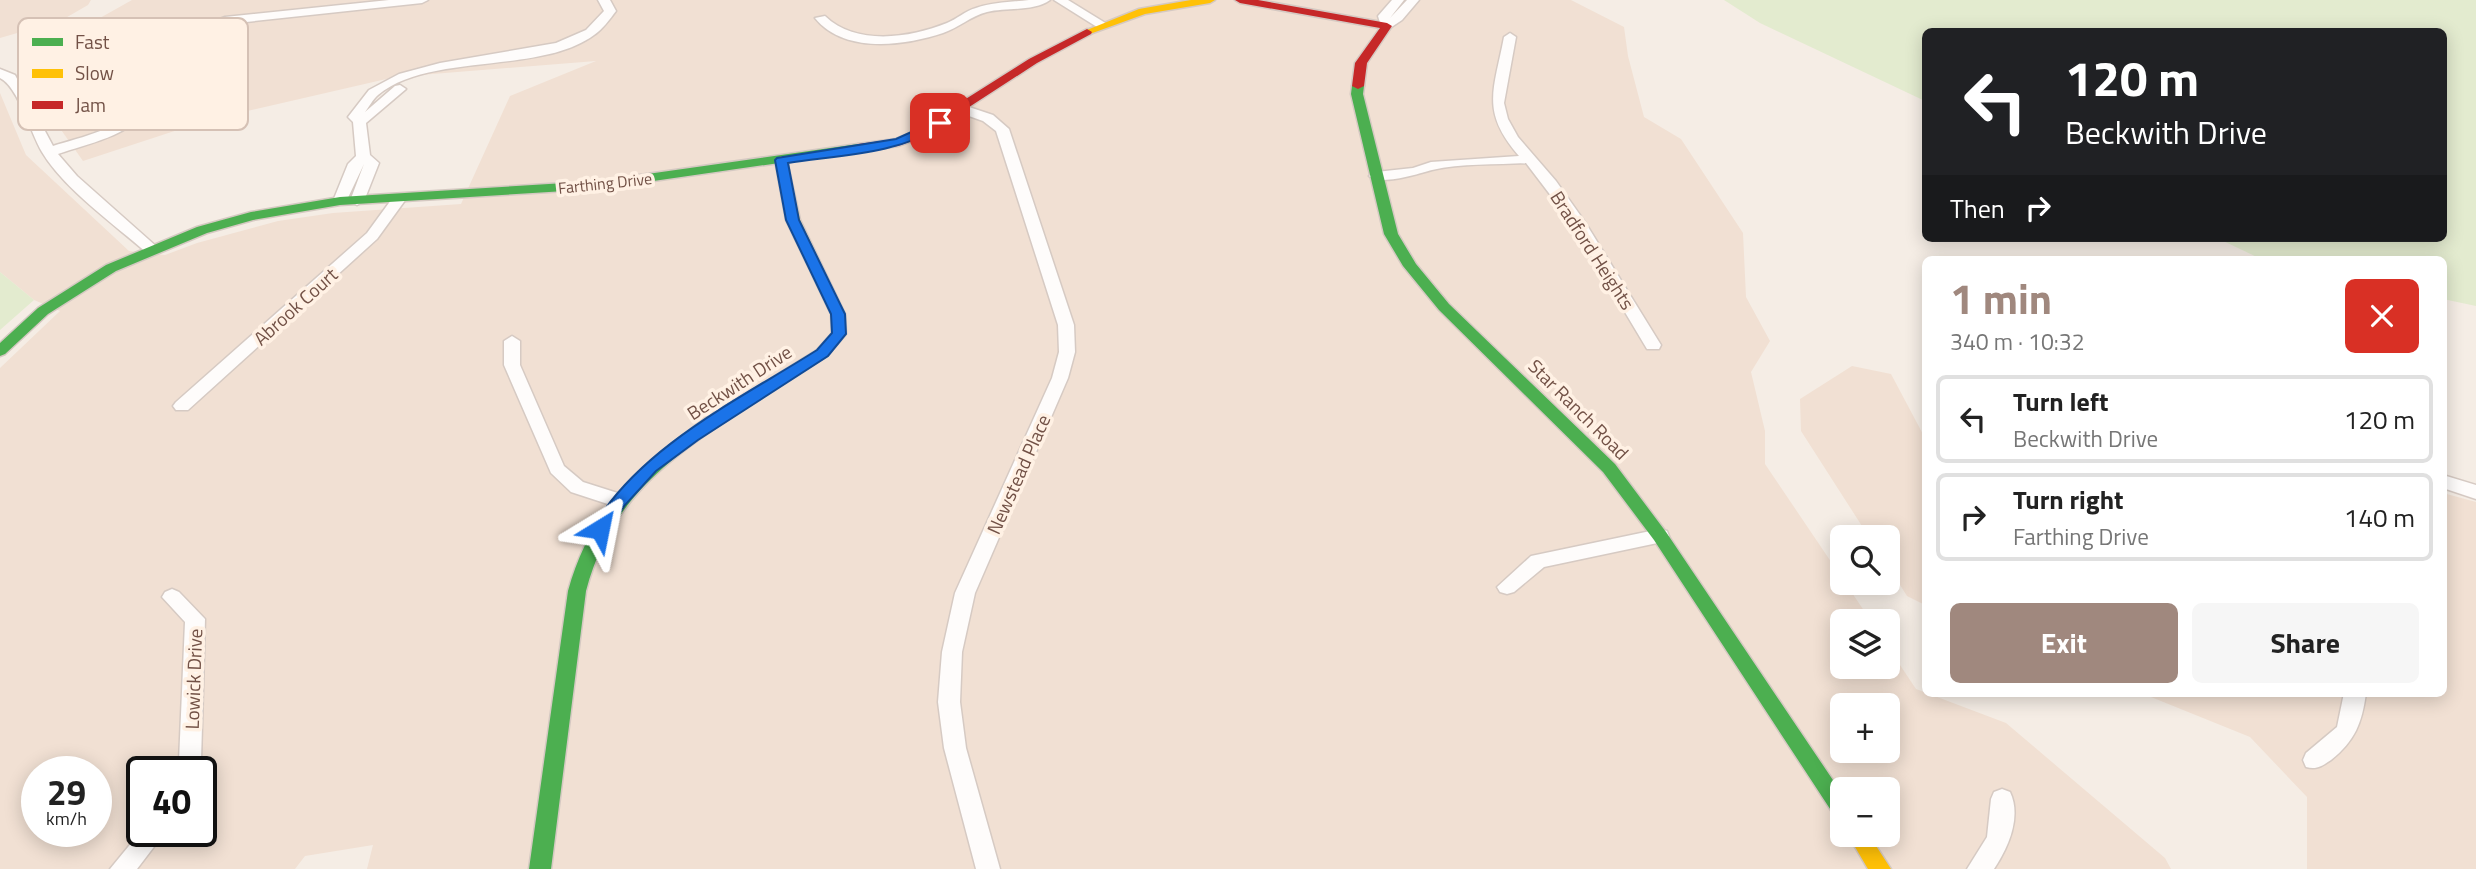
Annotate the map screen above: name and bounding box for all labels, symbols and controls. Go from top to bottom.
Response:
legend [18,18,248,130]
text: Fast [75,27,110,56]
text: 120 m [2065,40,2199,115]
icon: left [1950,56,2041,147]
text: Slow [75,58,114,87]
text: Jam [75,90,106,119]
pin [910,93,970,153]
icon: arrive [921,104,959,142]
text: Beckwith Drive [2065,108,2267,156]
street label: Farthing Drive [557,166,653,200]
street label: Bradford Heights [1544,185,1642,315]
text: Then [1950,189,2005,228]
icon: right [2019,189,2057,227]
street label: Abrook Court [246,260,344,352]
text: 1 min [1950,266,2052,330]
button: close [2345,279,2419,353]
text: 340 m · 10:32 [1950,324,2085,359]
street label: Beckwith Drive [681,337,797,427]
street label: Star Ranch Road [1522,352,1636,466]
text: Turn left [2013,382,2108,421]
icon: left [1954,400,1992,438]
text: 120 m [2344,400,2415,439]
street label: Newstead Place [979,409,1057,539]
text: Beckwith Drive [2013,421,2158,456]
text: Turn right [2013,480,2124,519]
position arrow [563,492,637,566]
icon: right [1954,498,1992,536]
text: 140 m [2344,498,2415,537]
text: Farthing Drive [2013,519,2149,554]
map controls [1830,525,1900,847]
button: search [1830,525,1900,595]
button: Exit [1950,603,2178,683]
button: Share [2192,603,2419,683]
button: layers [1830,609,1900,679]
street label: Lowick Drive [177,628,209,730]
button: + [1830,693,1900,763]
speed limit sign: 40 [126,756,217,847]
text: 29 [47,765,86,819]
button: − [1830,777,1900,847]
text: km/h [46,805,87,832]

